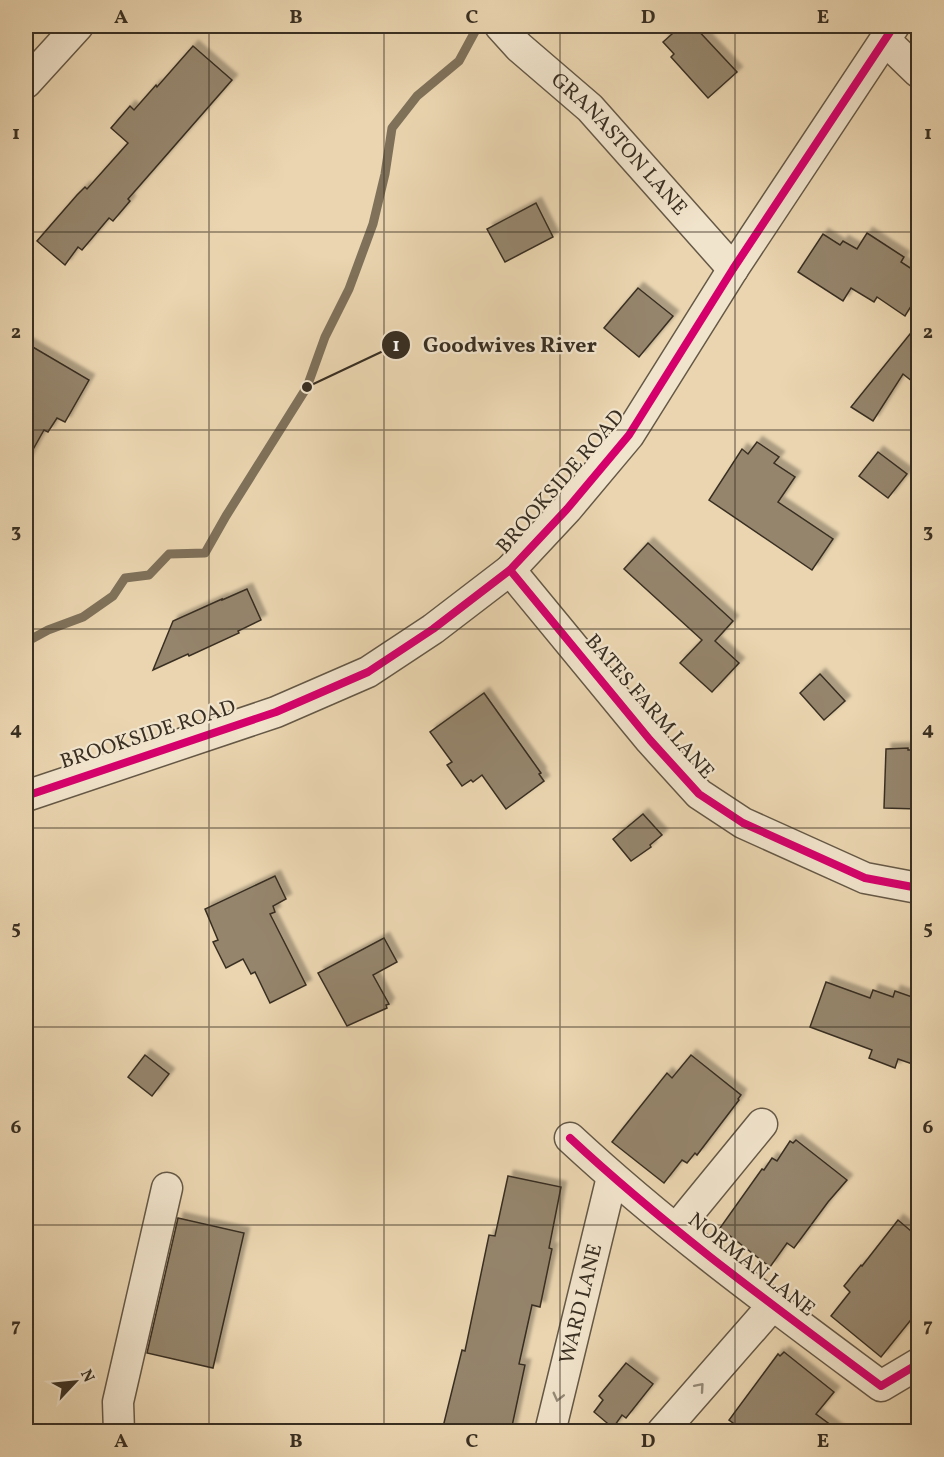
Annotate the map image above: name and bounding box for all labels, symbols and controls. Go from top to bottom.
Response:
text: A [114,4,128,32]
text: B [289,4,303,32]
text: C [466,4,479,32]
text: D [641,4,655,32]
text: E [817,4,829,32]
street label: GRANASTON LANE [544,66,694,222]
text: 1 [12,120,20,148]
text: 1 [924,120,932,148]
text: 2 [11,319,21,347]
text: 2 [923,319,933,347]
callout: Goodwives River [381,325,609,365]
text: Goodwives River [423,331,597,362]
text: 1 [392,334,400,359]
street label: BROOKSIDE ROAD [490,403,632,561]
text: 3 [11,518,21,546]
text: 3 [923,518,933,546]
street label: BATES FARM LANE [578,628,720,786]
street label: BROOKSIDE ROAD [57,693,239,777]
text: 4 [10,716,22,744]
text: 4 [922,716,934,744]
text: 5 [11,915,21,943]
text: 5 [923,915,933,943]
text: 6 [11,1114,22,1142]
text: 6 [923,1114,934,1142]
street label: NORMAN LANE [681,1206,821,1324]
street label: WARD LANE [553,1241,610,1367]
text: 7 [11,1312,21,1340]
text: 7 [923,1312,933,1340]
north arrow [45,1352,105,1412]
text: N [74,1366,99,1387]
one-way arrow [693,1384,704,1394]
one-way arrow [553,1392,566,1402]
text: A [114,1428,128,1456]
text: B [289,1428,303,1456]
text: C [466,1428,479,1456]
text: D [641,1428,655,1456]
text: E [817,1428,829,1456]

